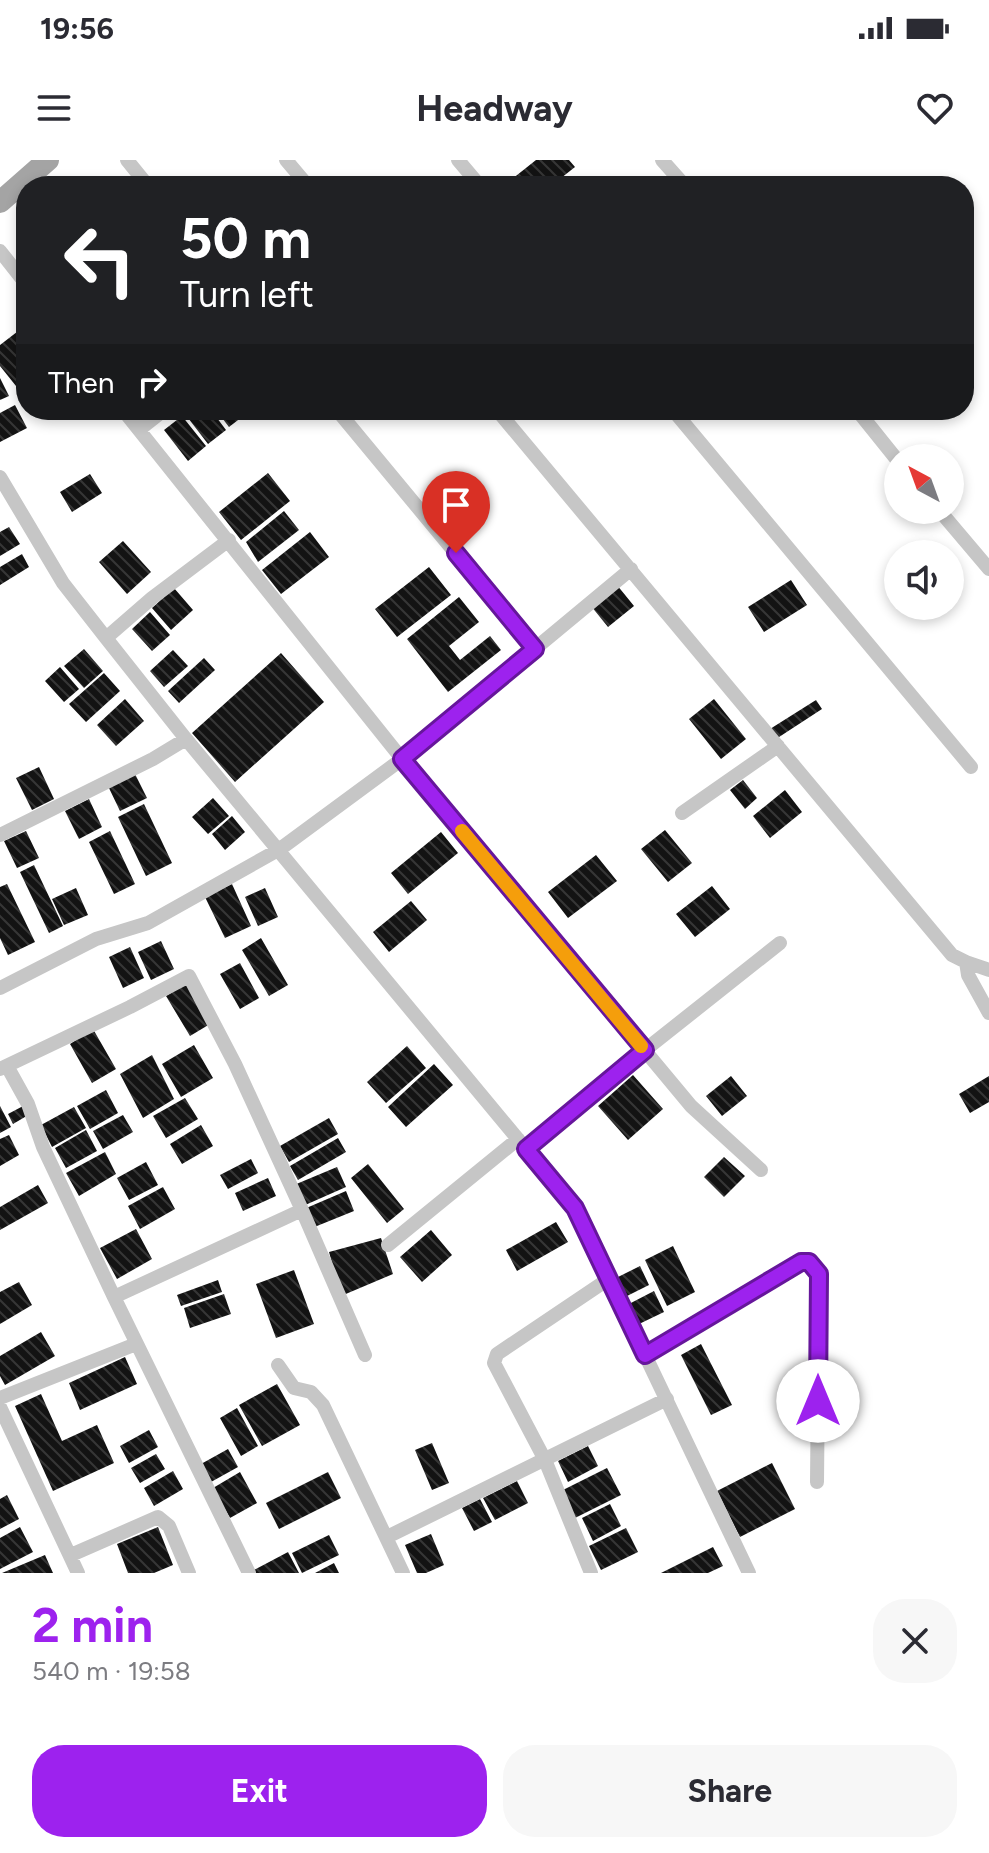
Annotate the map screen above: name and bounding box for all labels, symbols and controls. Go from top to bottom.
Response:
text: 19:56 [40,10,114,47]
icon: menu [32,86,76,130]
icon: heart [913,86,957,130]
text: Headway [416,87,573,130]
text: 50 m [180,205,311,272]
icon: left [48,208,152,312]
text: Turn left [180,273,314,316]
icon: right [130,360,174,404]
text: Then [48,364,114,401]
north arrow [884,444,964,524]
map controls [884,444,964,620]
pin [422,471,490,553]
icon: arrive [434,483,478,527]
button: sound [884,540,964,620]
position arrow [776,1359,860,1443]
text: 2 min [32,1596,153,1654]
button: close [873,1599,957,1683]
text: 540 m · 19:58 [32,1655,191,1687]
button: Exit [32,1745,487,1837]
button: Share [503,1745,957,1837]

